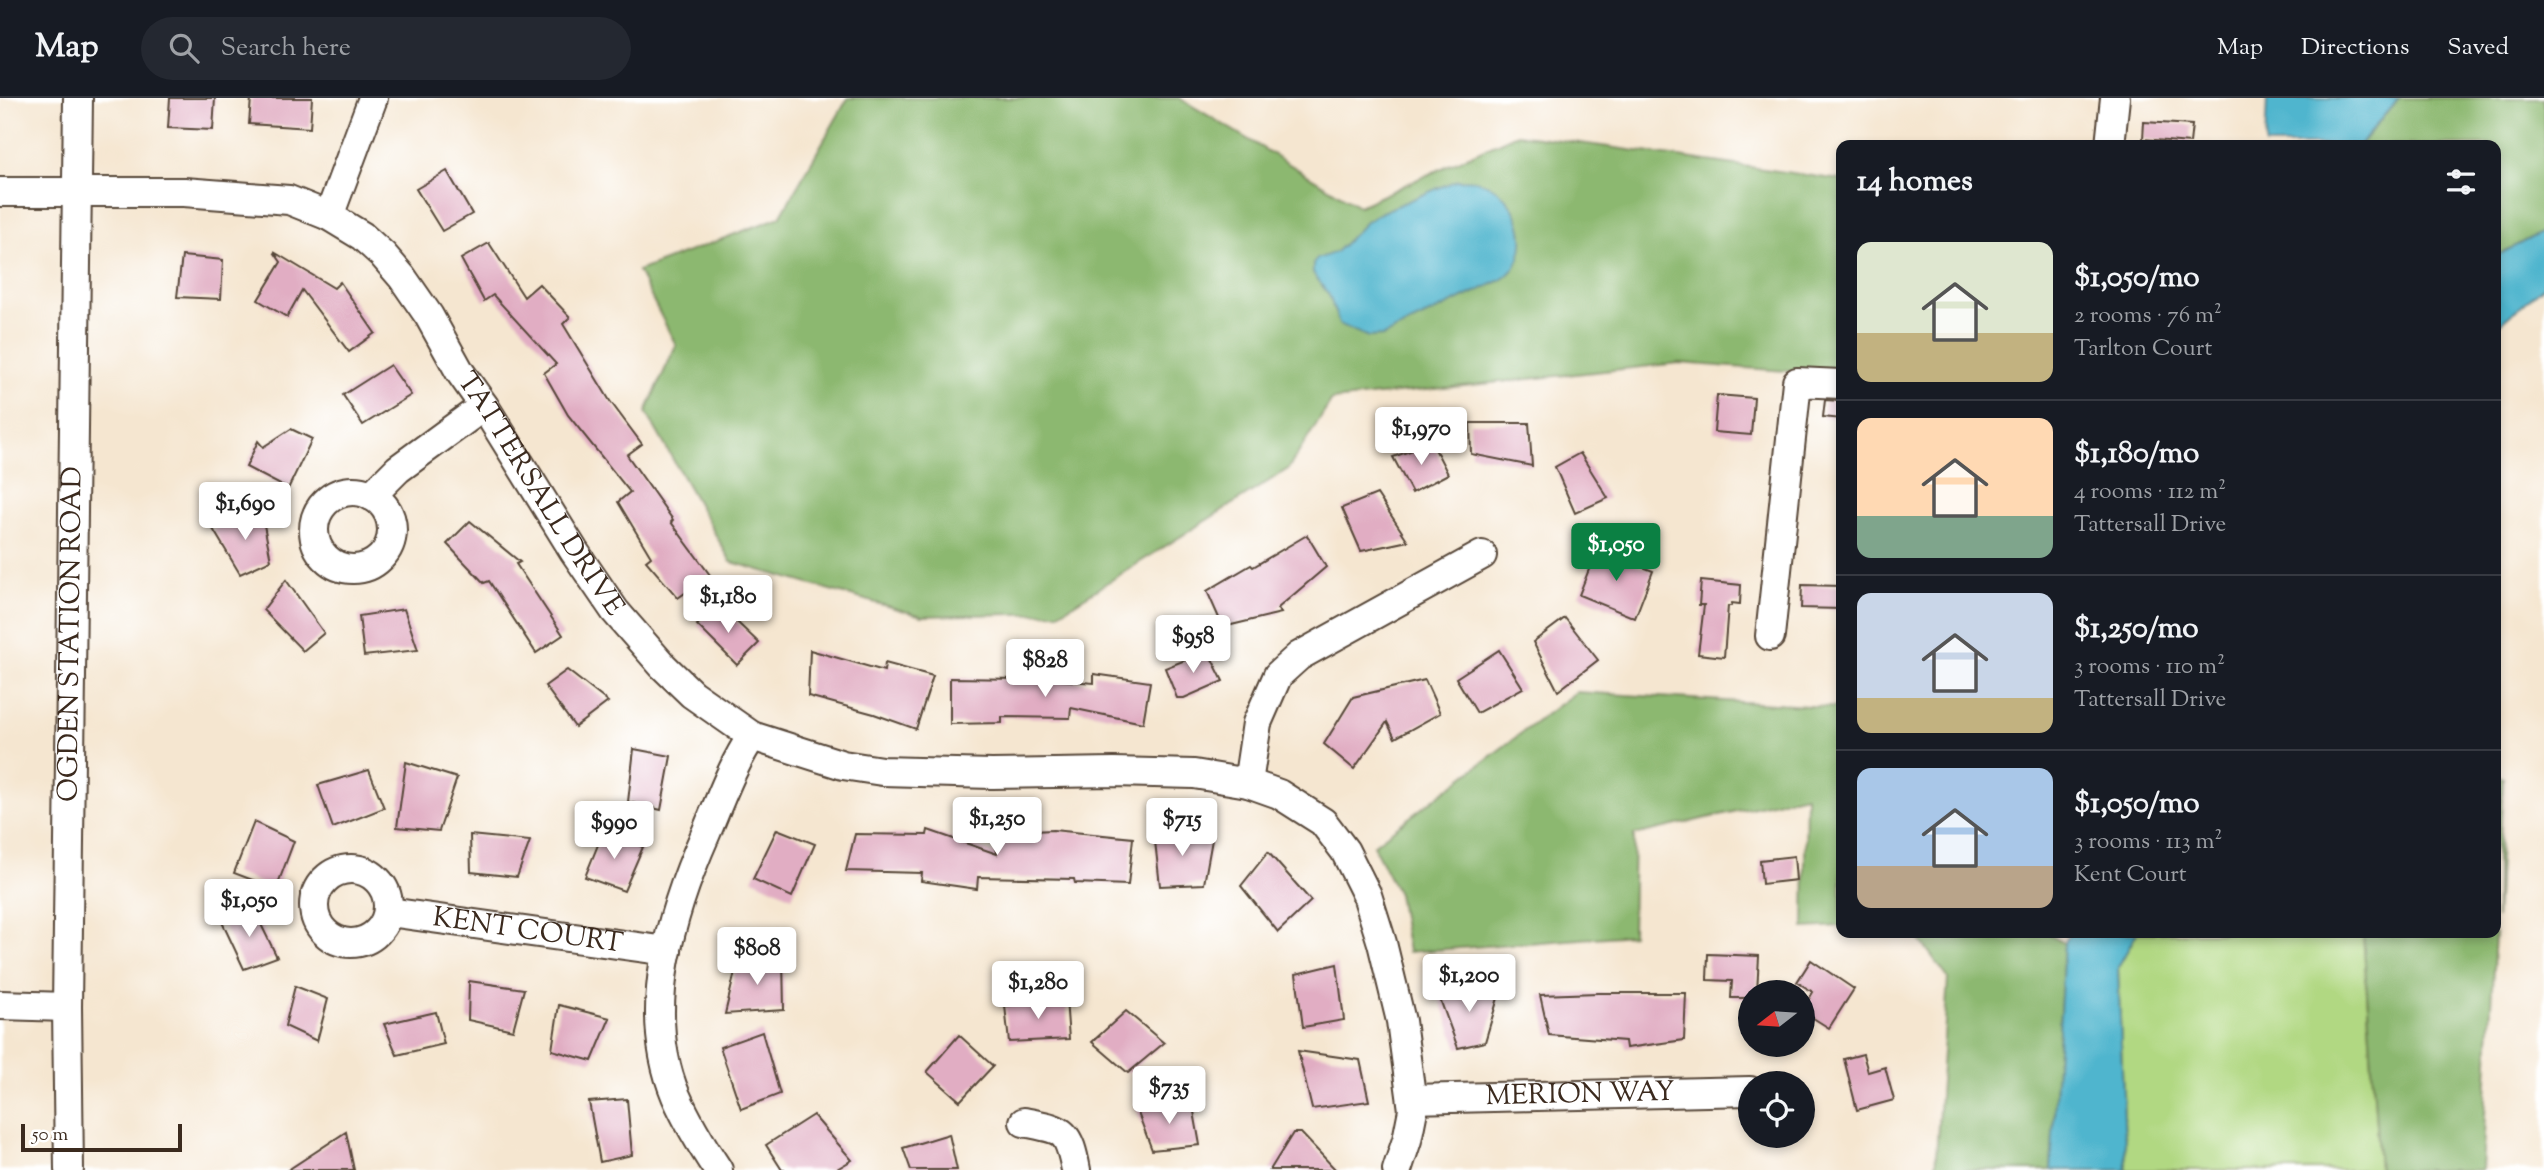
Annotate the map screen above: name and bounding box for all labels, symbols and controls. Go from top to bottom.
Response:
search box [141,17,631,80]
text: Map [35,24,99,72]
icon: search [165,29,203,67]
text: Search here [221,30,351,67]
text: Map [2217,31,2263,65]
text: Directions [2301,31,2409,65]
text: Saved [2447,31,2509,65]
text: 14 homes [1857,161,1973,204]
icon: filters [2442,163,2480,201]
text: $1,050/mo [2074,257,2200,300]
icon: home [1913,270,1997,354]
text: 2 rooms · 76 m² [2074,300,2222,333]
text: Tarlton Court [2074,333,2212,366]
street label: TATTERSALL DRIVE [446,364,633,625]
pin: $1,970 [1364,408,1478,467]
text: $1,970 [1391,413,1451,446]
text: $1,180/mo [2074,433,2200,476]
icon: home [1913,446,1997,530]
street label: OGDEN STATION ROAD [49,466,94,802]
text: 4 rooms · 112 m² [2074,476,2226,509]
pin: $1,690 [188,482,302,542]
text: $1,690 [215,488,275,521]
text: Tattersall Drive [2074,509,2226,542]
pin: $1,050 [1559,524,1673,583]
text: $1,050 [1587,529,1645,562]
pin: $1,180 [671,575,785,635]
text: $1,180 [699,581,757,614]
text: $1,250/mo [2074,608,2199,651]
pin: $958 [1152,616,1234,675]
text: $958 [1171,621,1215,654]
icon: home [1913,621,1997,705]
pin: $828 [1004,640,1086,699]
text: $828 [1022,645,1068,678]
text: 3 rooms · 110 m² [2074,651,2225,684]
text: Tattersall Drive [2074,684,2226,717]
text: $1,050/mo [2074,783,2200,826]
icon: home [1913,796,1997,880]
pin: $1,250 [940,798,1054,857]
pin: $715 [1141,798,1223,858]
pin: $990 [573,802,655,861]
text: $1,250 [969,803,1025,836]
text: $715 [1162,804,1202,837]
text: $990 [591,807,637,840]
text: 3 rooms · 113 m² [2074,826,2222,859]
text: Kent Court [2074,859,2187,892]
pin: $1,050 [192,880,306,939]
text: $1,050 [220,885,278,918]
street label: KENT COURT [430,898,626,965]
pin: $808 [716,928,798,987]
text: $808 [733,933,781,966]
pin: $1,200 [1412,954,1526,1014]
text: $1,200 [1439,960,1499,993]
pin: $1,280 [981,962,1095,1021]
text: $1,280 [1008,967,1068,1000]
north arrow [1738,980,1815,1057]
map controls [1738,980,1815,1148]
pin: $735 [1128,1066,1210,1126]
button: locate [1738,1071,1815,1148]
text: $735 [1149,1072,1189,1105]
street label: MERION WAY [1485,1073,1675,1117]
scale bar [21,1121,182,1153]
text: 50 m [32,1122,68,1149]

